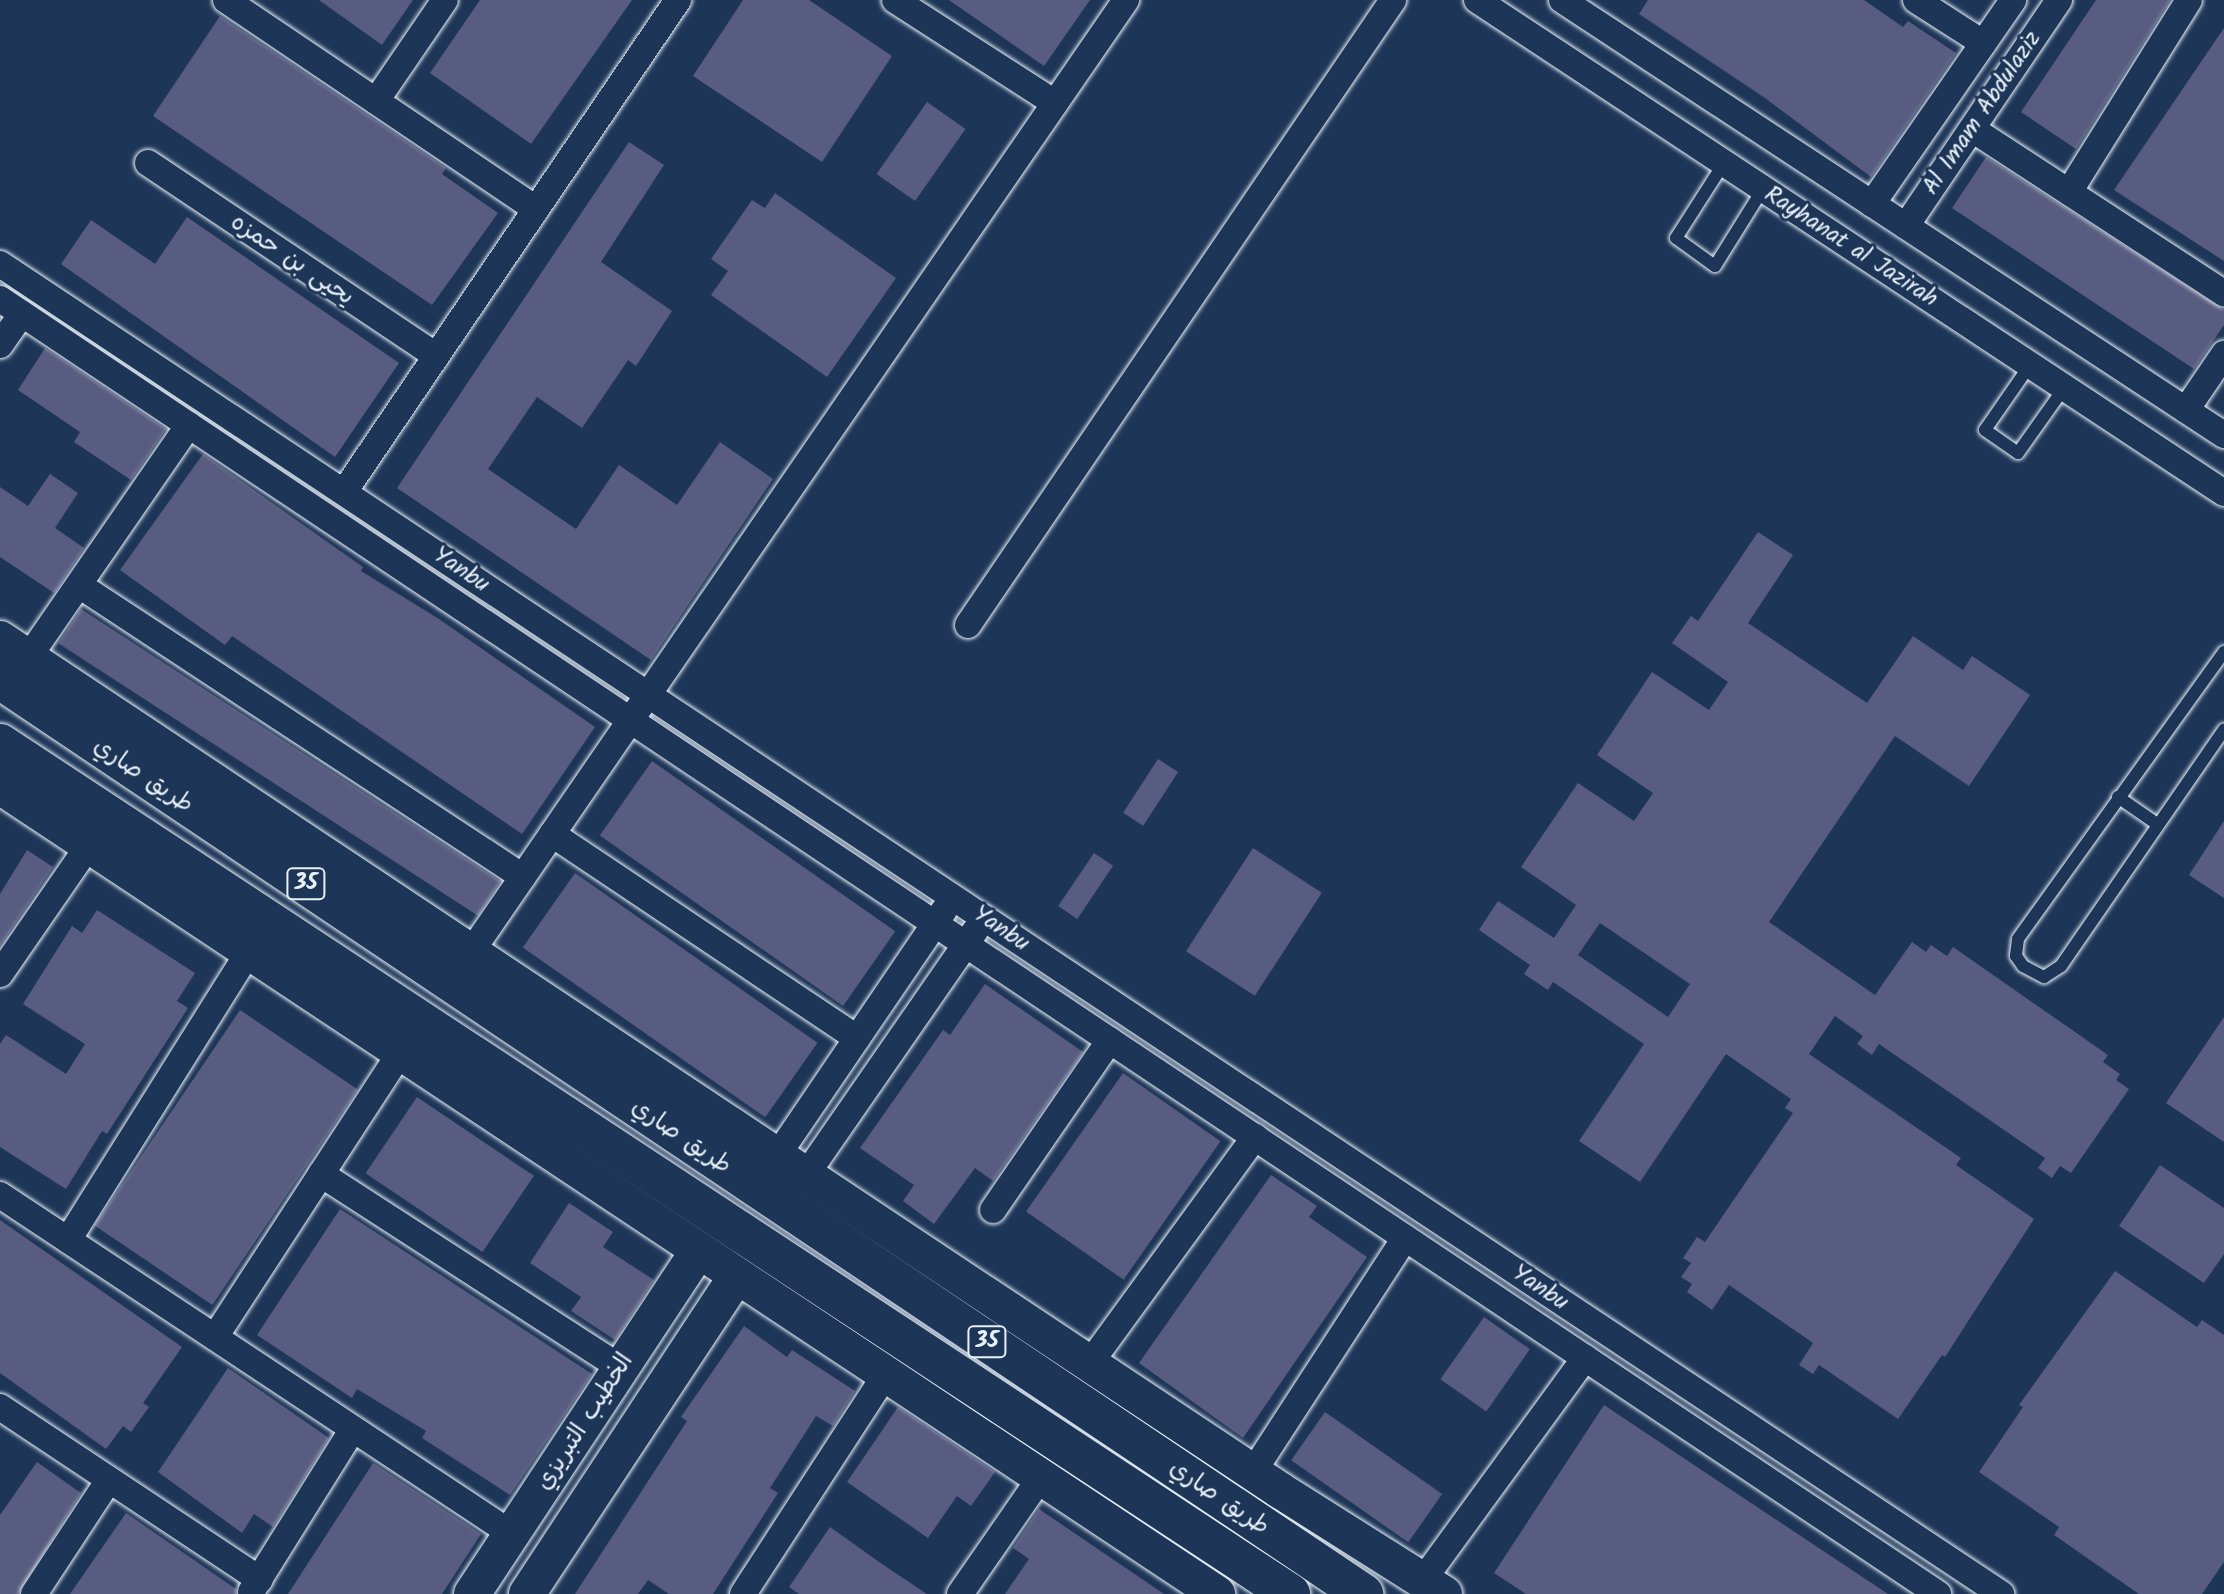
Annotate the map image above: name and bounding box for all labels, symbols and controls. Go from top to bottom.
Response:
street label: Al Imam Abdulaziz [1917,26,2047,200]
street label: Rayhanat al Jazirah [1759,180,1943,314]
street label: يحيى بن حمزه [225,208,359,312]
street label: Yanbu [427,541,495,599]
street label: طريق صاري [88,732,198,820]
road number: 35 [286,866,326,902]
street label: Yanbu [967,900,1035,958]
street label: طريق صاري [626,1093,736,1181]
street label: Yanbu [1506,1259,1574,1317]
road number: 35 [967,1324,1007,1360]
street label: الخطيب التبريزي [530,1348,640,1496]
street label: طريق صاري [1164,1454,1274,1542]

